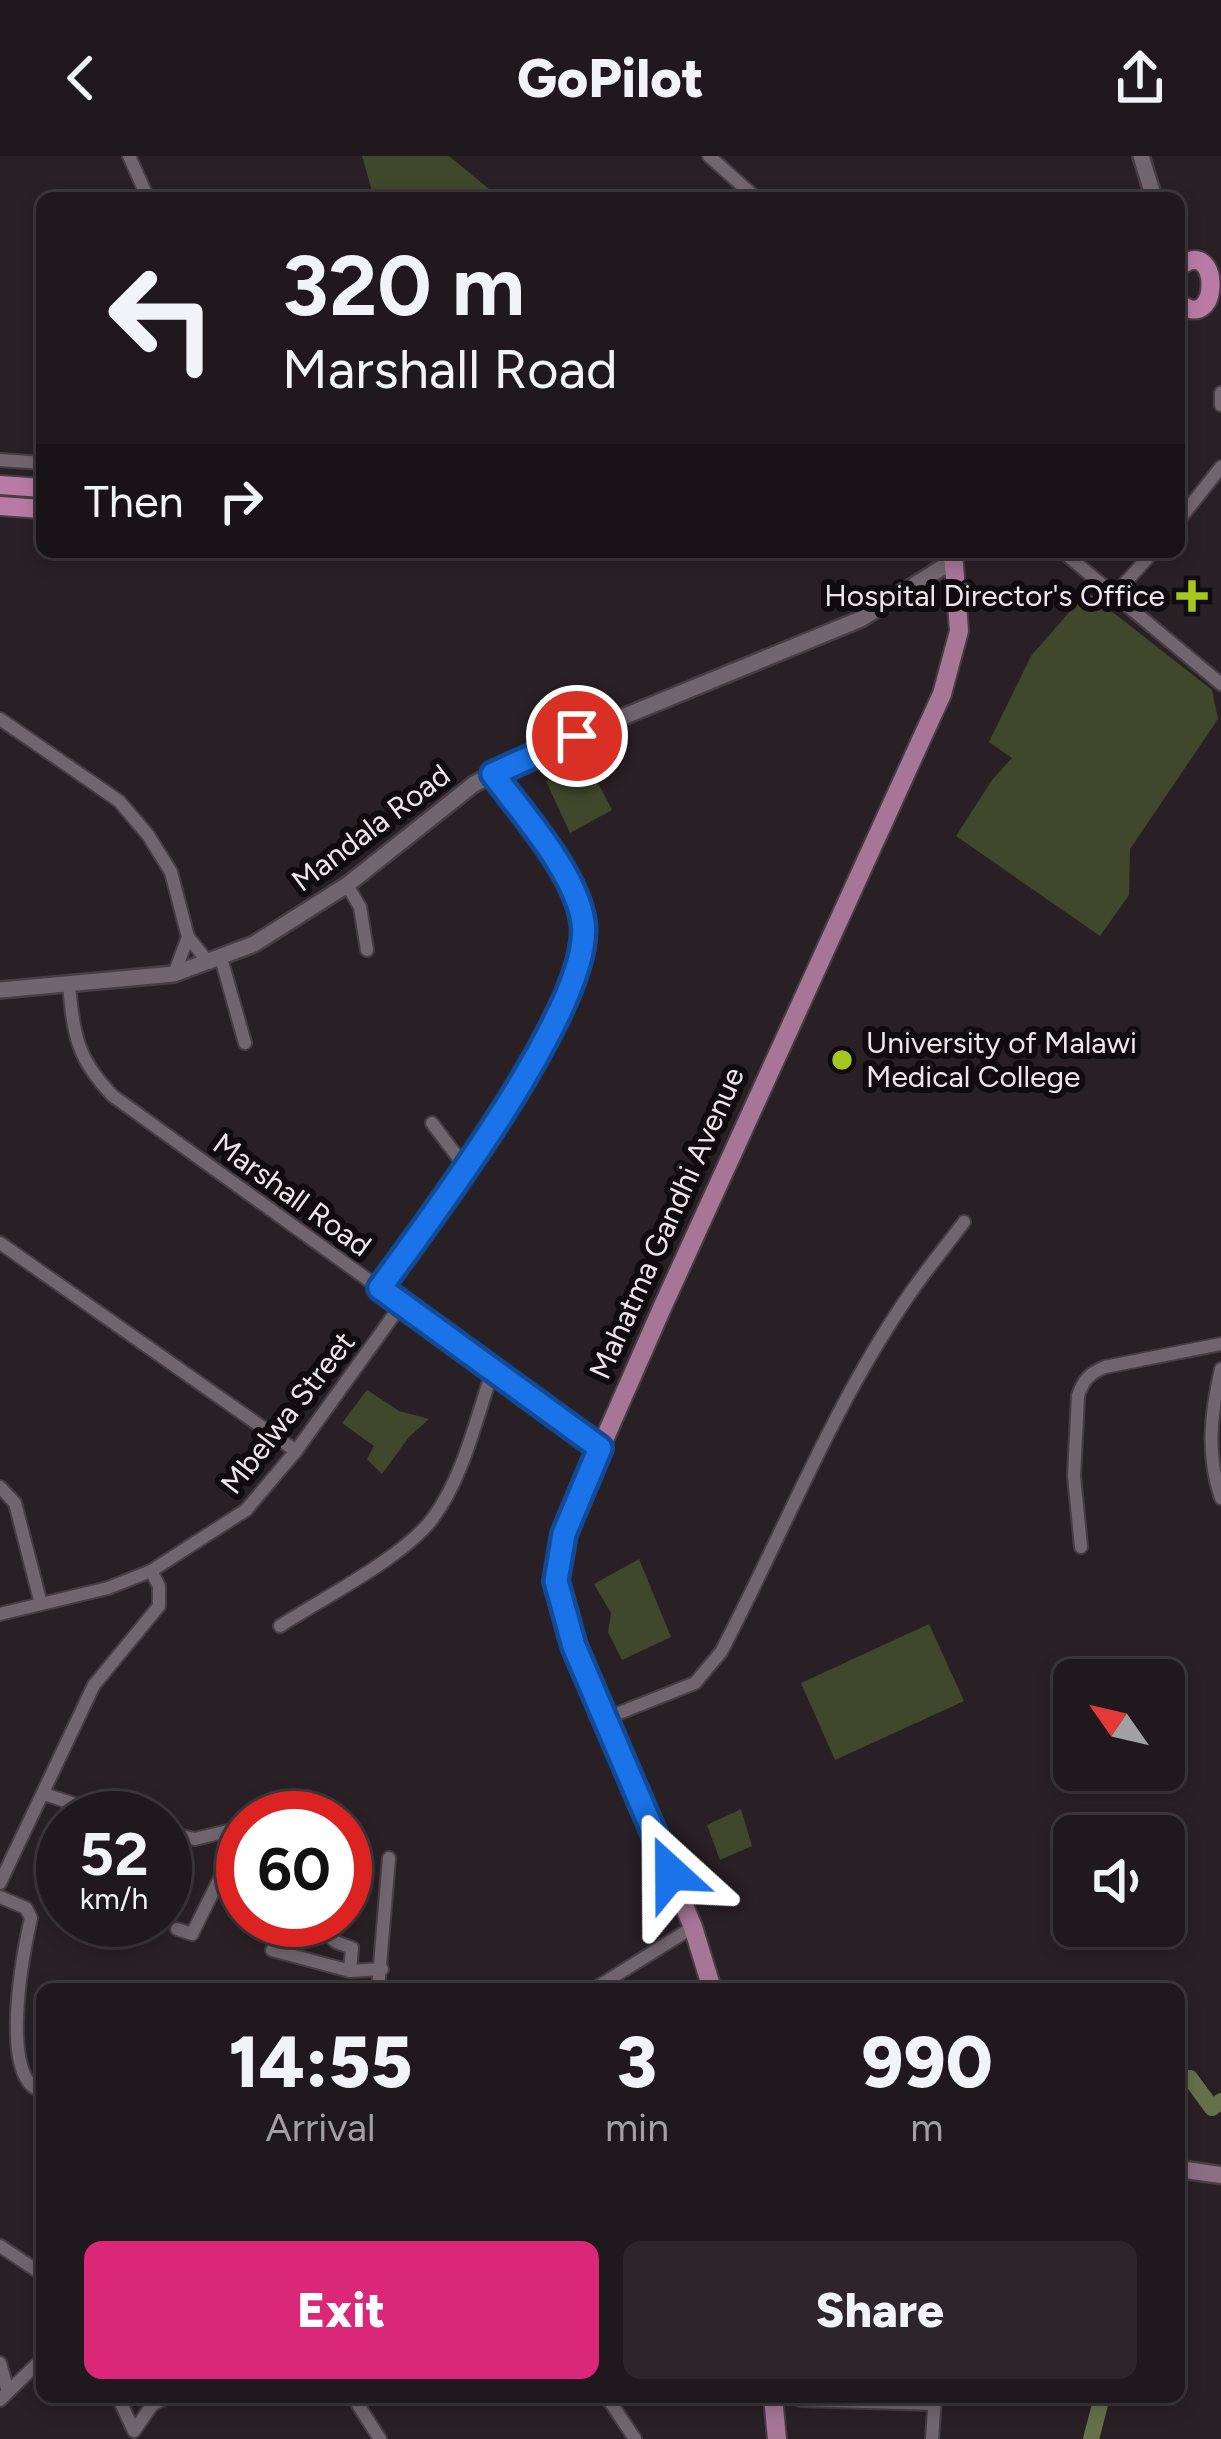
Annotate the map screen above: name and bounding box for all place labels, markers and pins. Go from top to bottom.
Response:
place label: Hospital Director's Office [824,577,1165,614]
marker: Hospital Director's Office [1176,580,1208,612]
pin [526,685,628,787]
place label: University of Malawi Medical College [866,1024,1137,1095]
marker: University of Malawi Medical College [829,1047,855,1073]

